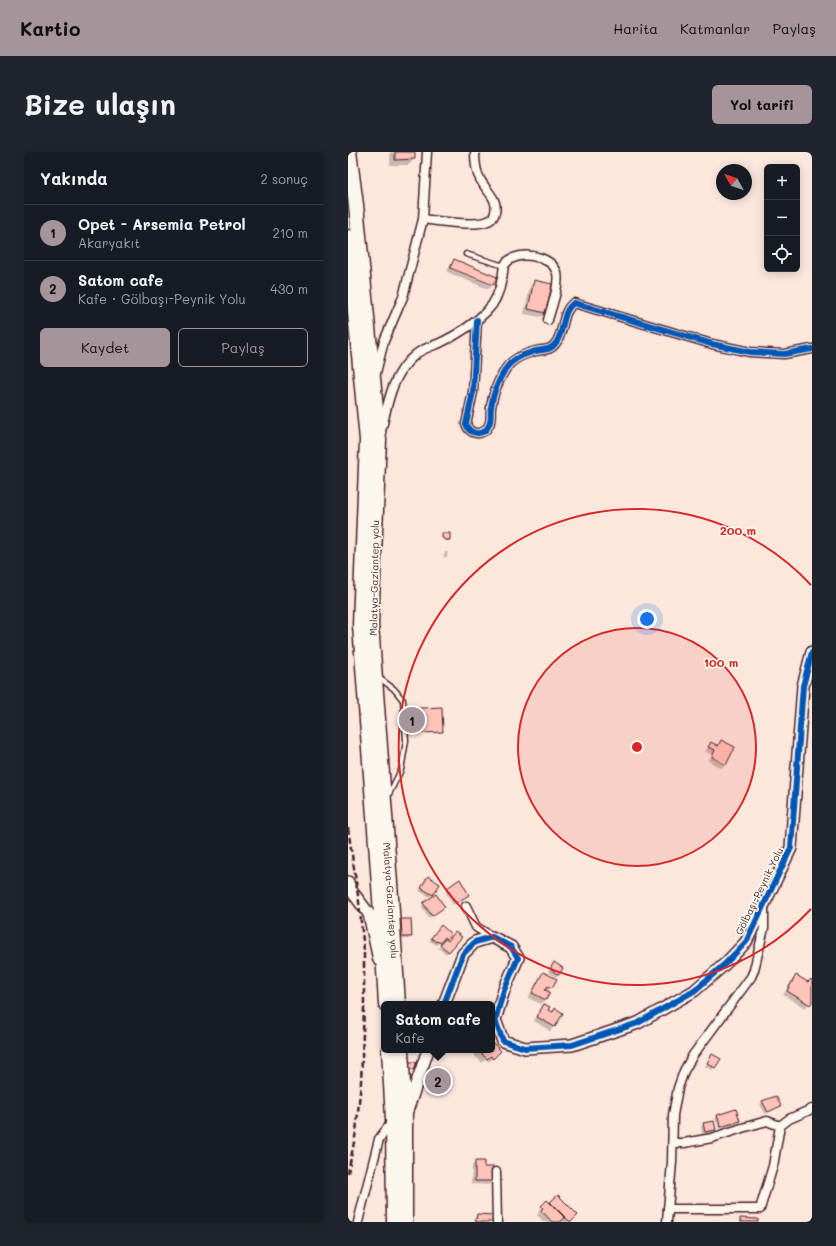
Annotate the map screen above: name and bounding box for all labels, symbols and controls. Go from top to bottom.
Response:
text: Kartio [20,16,80,41]
text: Harita [613,19,658,38]
text: Katmanlar [680,19,750,38]
text: Paylaş [772,19,816,38]
button: Yol tarifi [712,85,812,124]
text: Bize ulaşın [24,86,176,122]
north arrow [716,164,752,200]
map controls [764,164,800,272]
button: + [764,164,800,200]
text: Yakında [40,167,108,189]
text: 2 sonuç [261,170,308,187]
button: − [764,200,800,236]
text: Opet - Arsemia Petrol [78,214,246,234]
text: 1 [50,224,56,241]
text: 210 m [272,224,308,241]
text: Akaryakıt [78,234,140,251]
button: locate [764,236,800,272]
text: Satom cafe [78,270,163,290]
text: 2 [49,280,57,297]
text: 430 m [270,280,308,297]
text: Kafe · Gölbaşı-Peynik Yolu [78,290,246,307]
button: Kaydet [40,328,170,367]
button: Paylaş [178,328,308,367]
street label: Malatya-Gaziantep yolu [366,520,382,636]
text: 200 m [720,522,756,538]
your location [637,609,657,629]
text: 100 m [704,654,738,670]
pin: 1 [399,705,425,735]
centre of rings [630,740,644,754]
street label: Malatya-Gaziantep yolu [380,842,402,959]
street label: Gölbaşı-Peynik Yolu [732,845,786,937]
popup [381,1001,495,1053]
text: Satom cafe [395,1009,481,1029]
text: Kafe [395,1029,425,1046]
pin: 2 [425,1066,451,1096]

